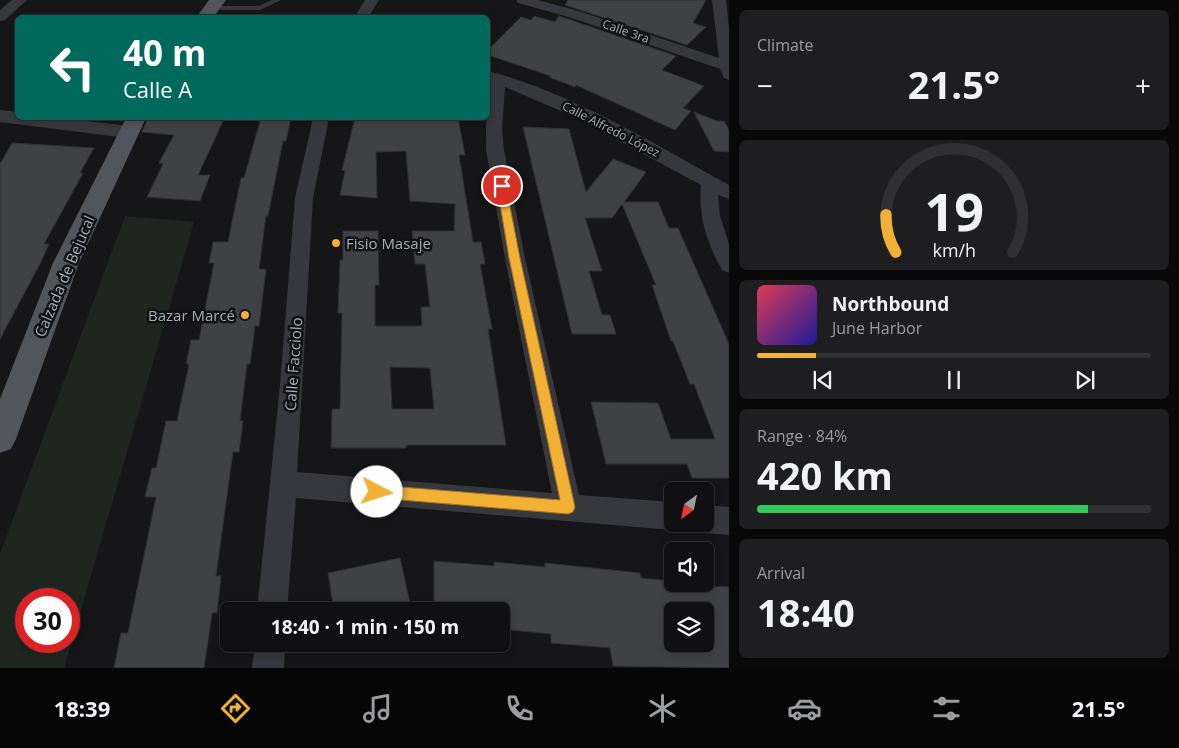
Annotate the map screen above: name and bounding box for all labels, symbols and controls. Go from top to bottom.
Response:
street label: Calle 3ra [600,15,652,47]
text: 40 m [123,29,206,76]
text: Climate [757,34,814,56]
icon: left [40,35,105,100]
text: 21.5° [908,58,1000,110]
text: − [757,66,773,104]
text: + [1135,66,1151,104]
text: Calle A [123,74,192,104]
street label: Calle Alfredo López [559,97,663,161]
pin [481,165,523,207]
icon: arrive [488,172,516,200]
text: 19 [924,175,984,246]
street label: Calzada de Bejucal [29,212,99,340]
place label: Fisio Masaje [346,233,431,253]
marker: Fisio Masaje [330,237,342,249]
text: km/h [932,238,976,262]
text: Northbound [832,291,949,317]
place label: Bazar Marcé [148,305,235,325]
marker: Bazar Marcé [239,309,251,321]
street label: Calle Facciolo [280,317,306,411]
text: June Harbor [832,317,922,339]
icon: previous [809,366,837,394]
icon: pause [940,366,968,394]
icon: next [1071,366,1099,394]
text: Range · 84% [757,425,847,447]
text: 420 km [757,449,893,501]
position arrow [350,465,402,517]
north arrow [664,482,714,532]
map controls [664,482,714,652]
button: sound [664,542,714,592]
text: Arrival [757,562,805,584]
text: 18:40 [757,586,855,638]
speed limit sign: 30 [15,588,80,653]
button: layers [664,602,714,652]
text: 18:40 · 1 min · 150 m [271,614,459,640]
icon: directions [218,691,253,726]
icon: music [360,691,395,726]
icon: phone [502,691,537,726]
icon: climate [645,691,680,726]
icon: car [787,691,822,726]
icon: filters [929,691,964,726]
text: 18:39 [54,693,110,723]
text: 21.5° [1072,693,1125,723]

